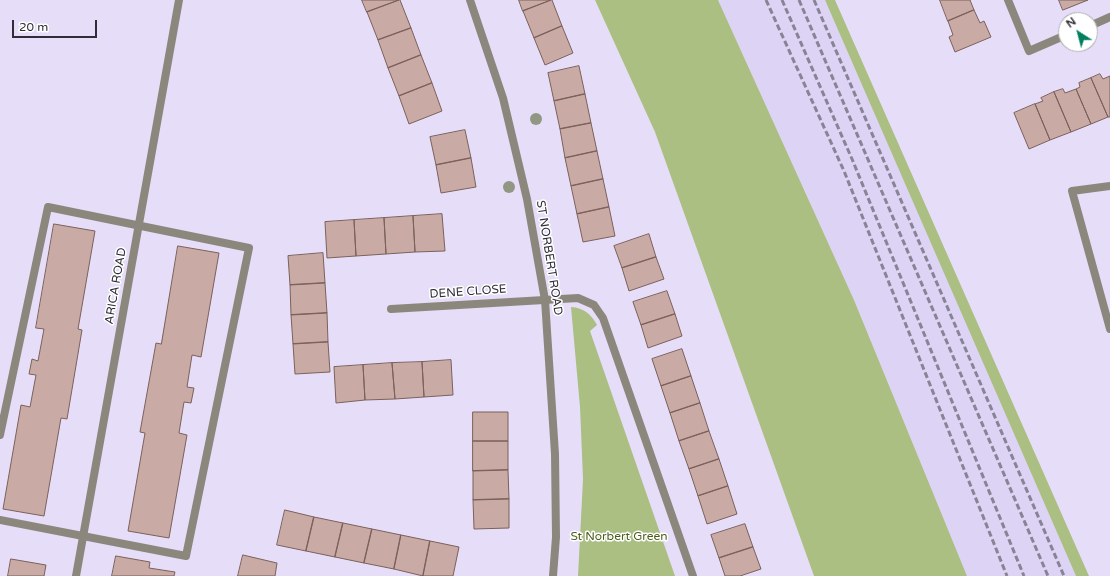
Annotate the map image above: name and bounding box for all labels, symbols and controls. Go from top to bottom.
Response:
scale bar [14,12,99,38]
north arrow [1058,12,1098,52]
text: N [1064,15,1079,31]
text: 20 m [19,20,48,34]
street label: ST NORBERT ROAD [533,199,565,317]
street label: ARICA ROAD [102,247,130,325]
street label: DENE CLOSE [429,282,507,302]
park label: St Norbert Green [570,530,668,544]

